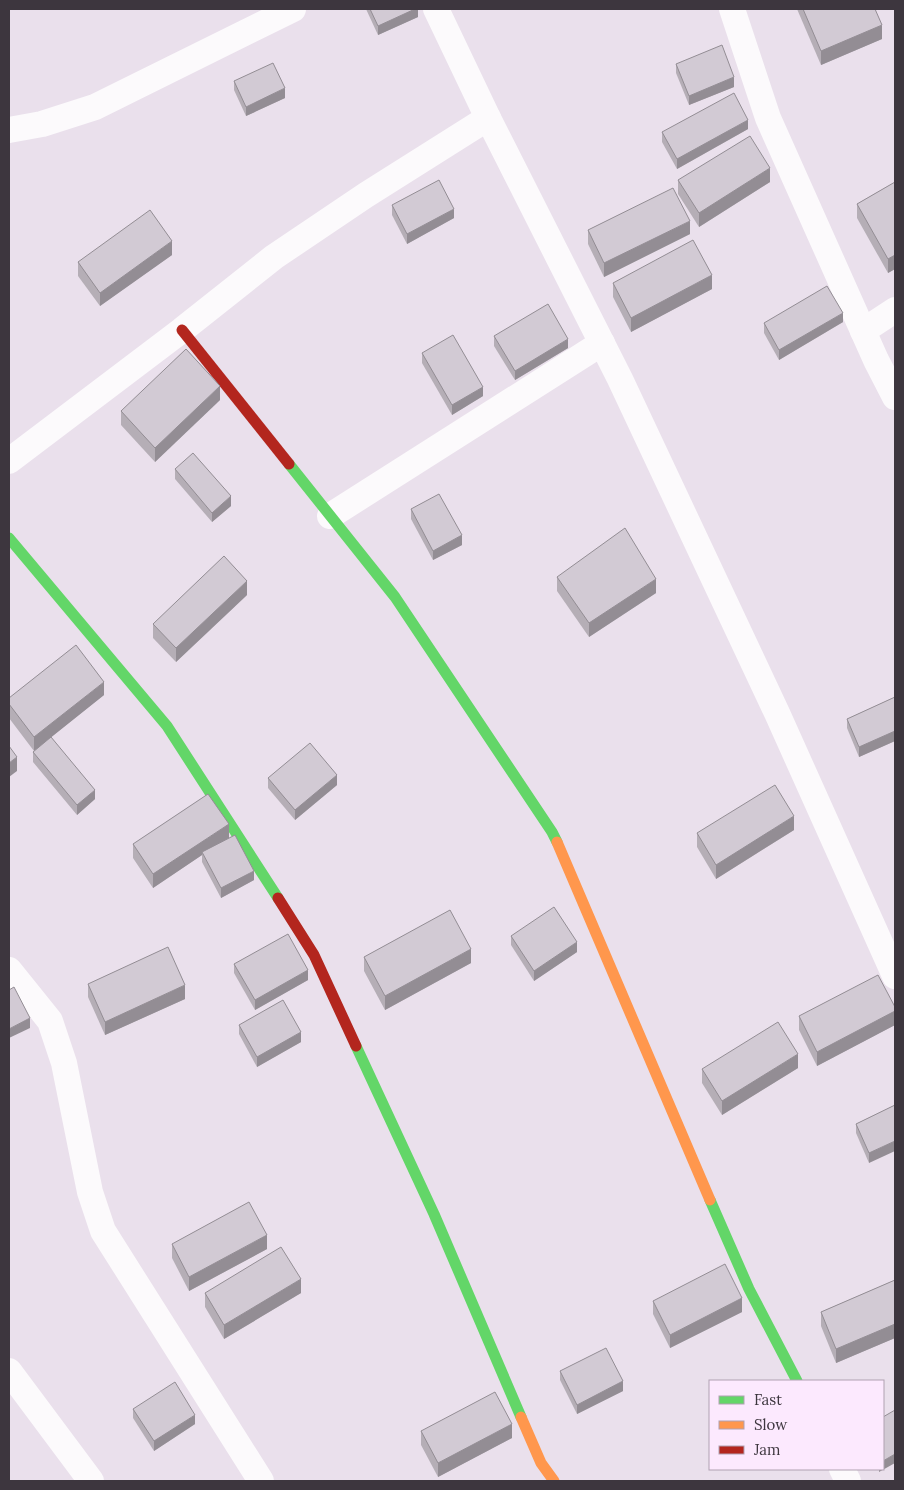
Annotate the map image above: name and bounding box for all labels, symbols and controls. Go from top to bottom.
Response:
legend [709,1380,884,1470]
text: Fast [754,1390,782,1409]
text: Slow [754,1415,787,1434]
text: Jam [753,1440,781,1459]

